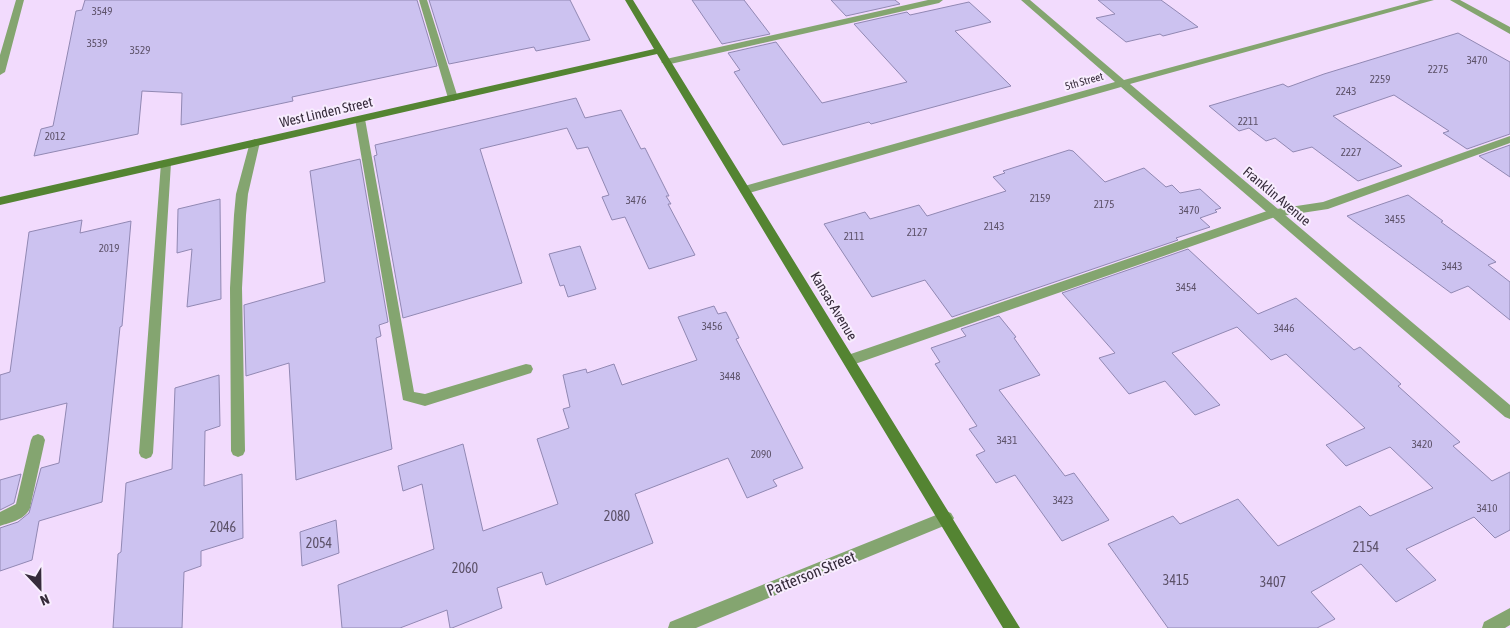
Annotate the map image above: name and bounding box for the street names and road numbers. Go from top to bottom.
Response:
street label: 5th Street [1063,70,1105,92]
street label: West Linden Street [278,94,374,130]
street label: Franklin Avenue [1240,163,1314,229]
street label: Kansas Avenue [807,269,861,343]
street label: Patterson Street [764,547,858,599]

